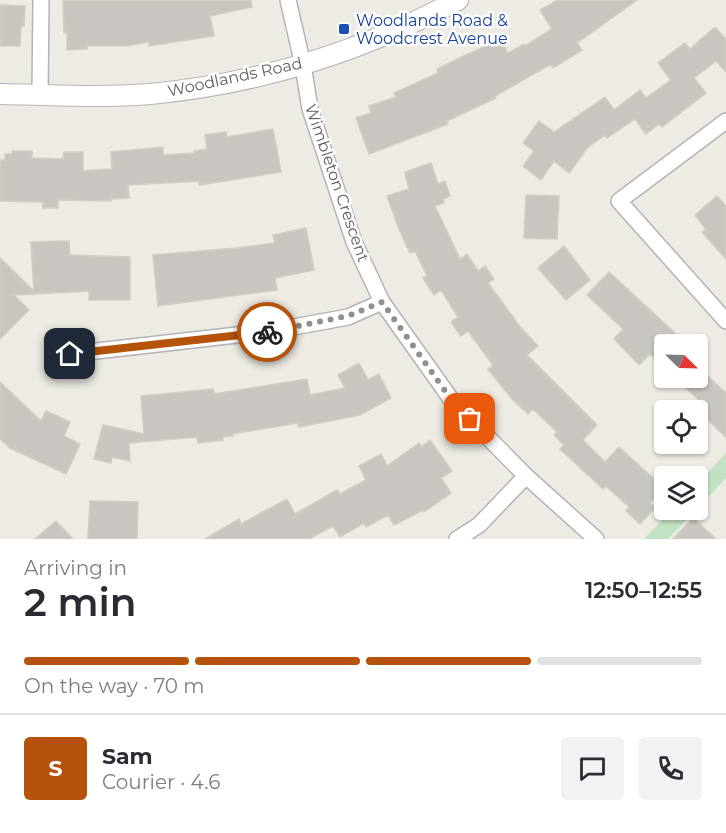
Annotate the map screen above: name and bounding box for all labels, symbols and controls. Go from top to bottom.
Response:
place label: Woodlands Road & Woodcrest Avenue [356,11,508,48]
marker: Woodlands Road & Woodcrest Avenue [337,22,351,36]
street label: Woodlands Road [166,53,304,101]
street label: Wimbleton Crescent [301,102,373,265]
courier [237,302,297,362]
icon: bike [251,316,284,349]
pin [44,328,95,379]
north arrow [654,334,708,388]
map controls [654,334,708,520]
icon: home [53,337,86,370]
pin [444,393,495,444]
button: locate [654,400,708,454]
icon: bag [453,402,486,435]
button: layers [654,466,708,520]
text: Arriving in [24,556,127,580]
text: 12:50–12:55 [585,577,702,604]
text: 2 min [24,578,137,626]
text: On the way · 70 m [24,674,205,698]
button: chat [561,737,624,800]
button: phone [639,737,702,800]
text: Sam [102,743,153,770]
text: S [48,755,63,782]
text: Courier · 4.6 [102,770,220,794]

